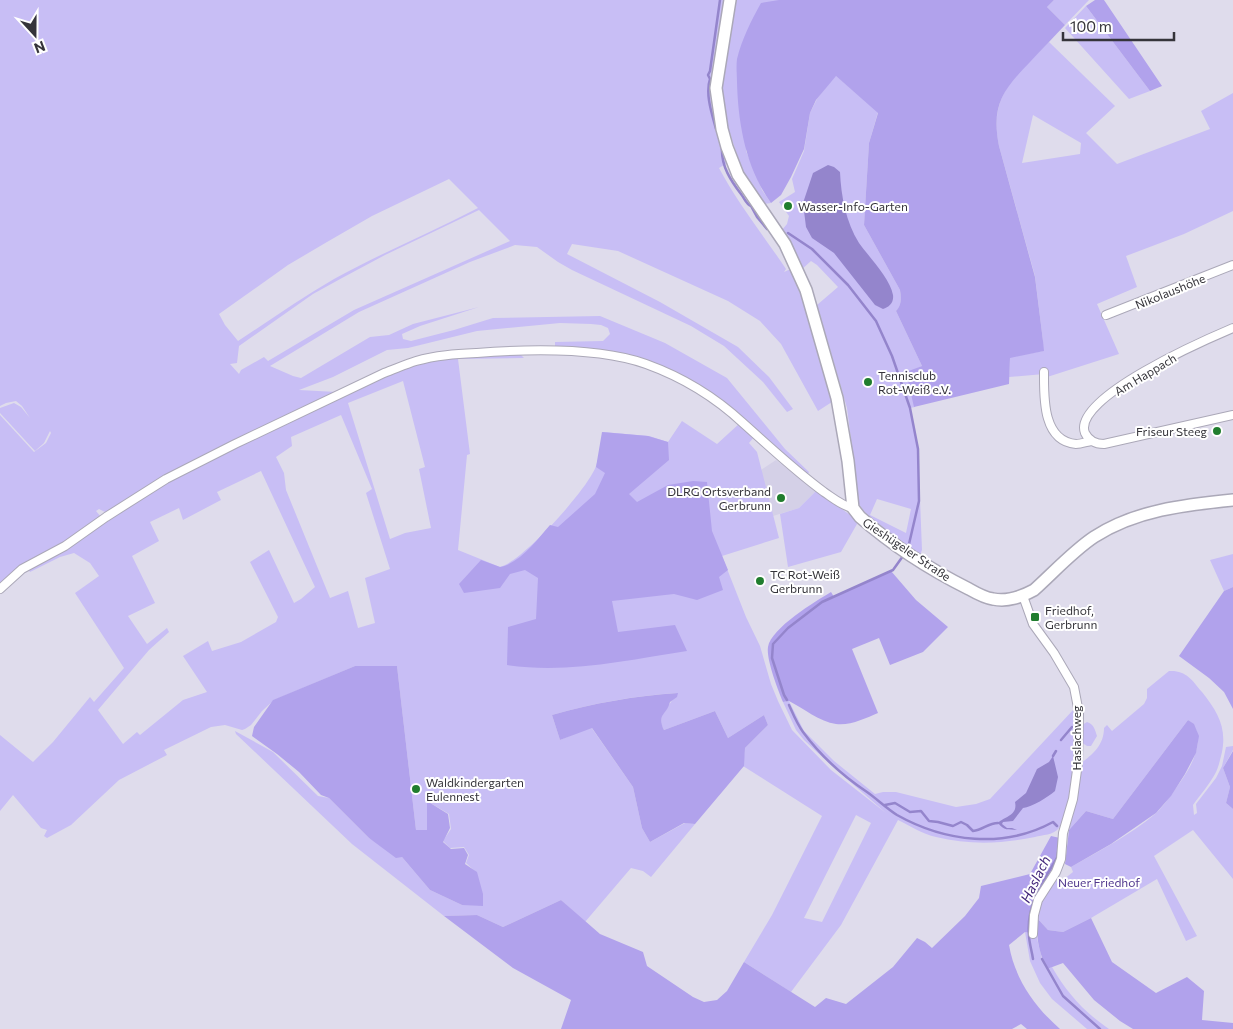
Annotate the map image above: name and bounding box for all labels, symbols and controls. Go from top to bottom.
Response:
north arrow [10,10,60,60]
scale bar [1063,10,1174,42]
text: 100 m [1070,17,1112,35]
text: N [32,38,48,57]
place label: Wasser-Info-Garten [798,199,908,213]
marker: Wasser-Info-Garten [782,200,794,212]
street label: Nikolaushöhe [1133,271,1207,311]
street label: Am Happach [1112,350,1178,398]
place label: Tennisclub Rot-Weiß e.V. [878,368,951,396]
marker: Tennisclub Rot-Weiß e.V. [862,376,874,388]
place label: Friseur Steeg [1136,424,1207,438]
marker: Friseur Steeg [1211,425,1223,437]
place label: DLRG Ortsverband Gerbrunn [667,484,771,512]
marker: DLRG Ortsverband Gerbrunn [775,492,787,504]
street label: Gieshügeler Straße [860,514,954,584]
place label: TC Rot-Weiß Gerbrunn [770,567,840,595]
marker: TC Rot-Weiß Gerbrunn [754,575,766,587]
place label: Friedhof, Gerbrunn [1045,603,1097,631]
marker: Friedhof, Gerbrunn [1029,611,1041,623]
street label: Haslachweg [1069,705,1083,770]
place label: Waldkindergarten Eulennest [426,775,524,803]
marker: Waldkindergarten Eulennest [410,783,422,795]
water label: Haslach [1016,853,1054,905]
park label: Neuer Friedhof [1058,875,1140,889]

